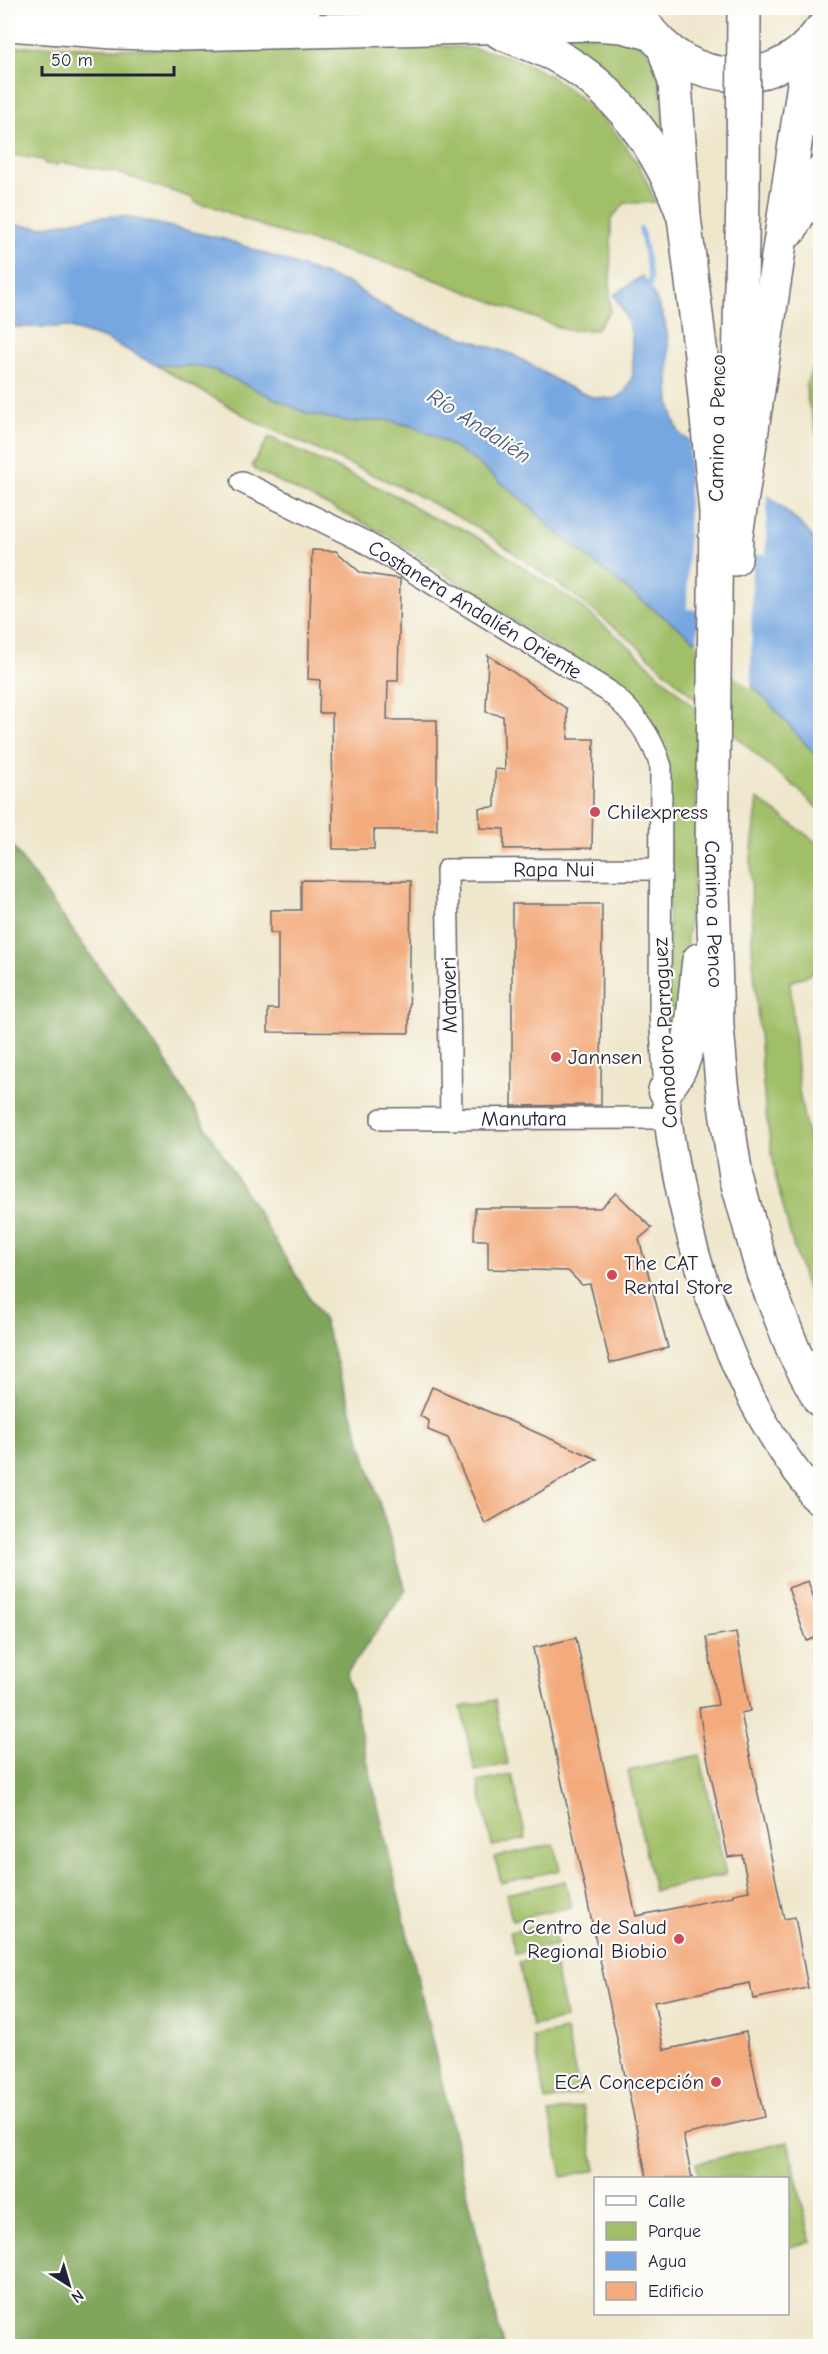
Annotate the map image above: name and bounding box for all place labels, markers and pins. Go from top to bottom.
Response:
place label: Chilexpress [607,800,708,824]
marker: Chilexpress [588,805,602,819]
place label: Jannsen [568,1045,642,1069]
marker: Jannsen [549,1050,563,1064]
place label: The CAT Rental Store [624,1251,733,1299]
marker: The CAT Rental Store [605,1268,619,1282]
place label: Centro de Salud Regional Biobio [522,1915,667,1963]
marker: Centro de Salud Regional Biobio [672,1932,686,1946]
place label: ECA Concepción [554,2070,704,2094]
marker: ECA Concepción [709,2075,723,2089]

